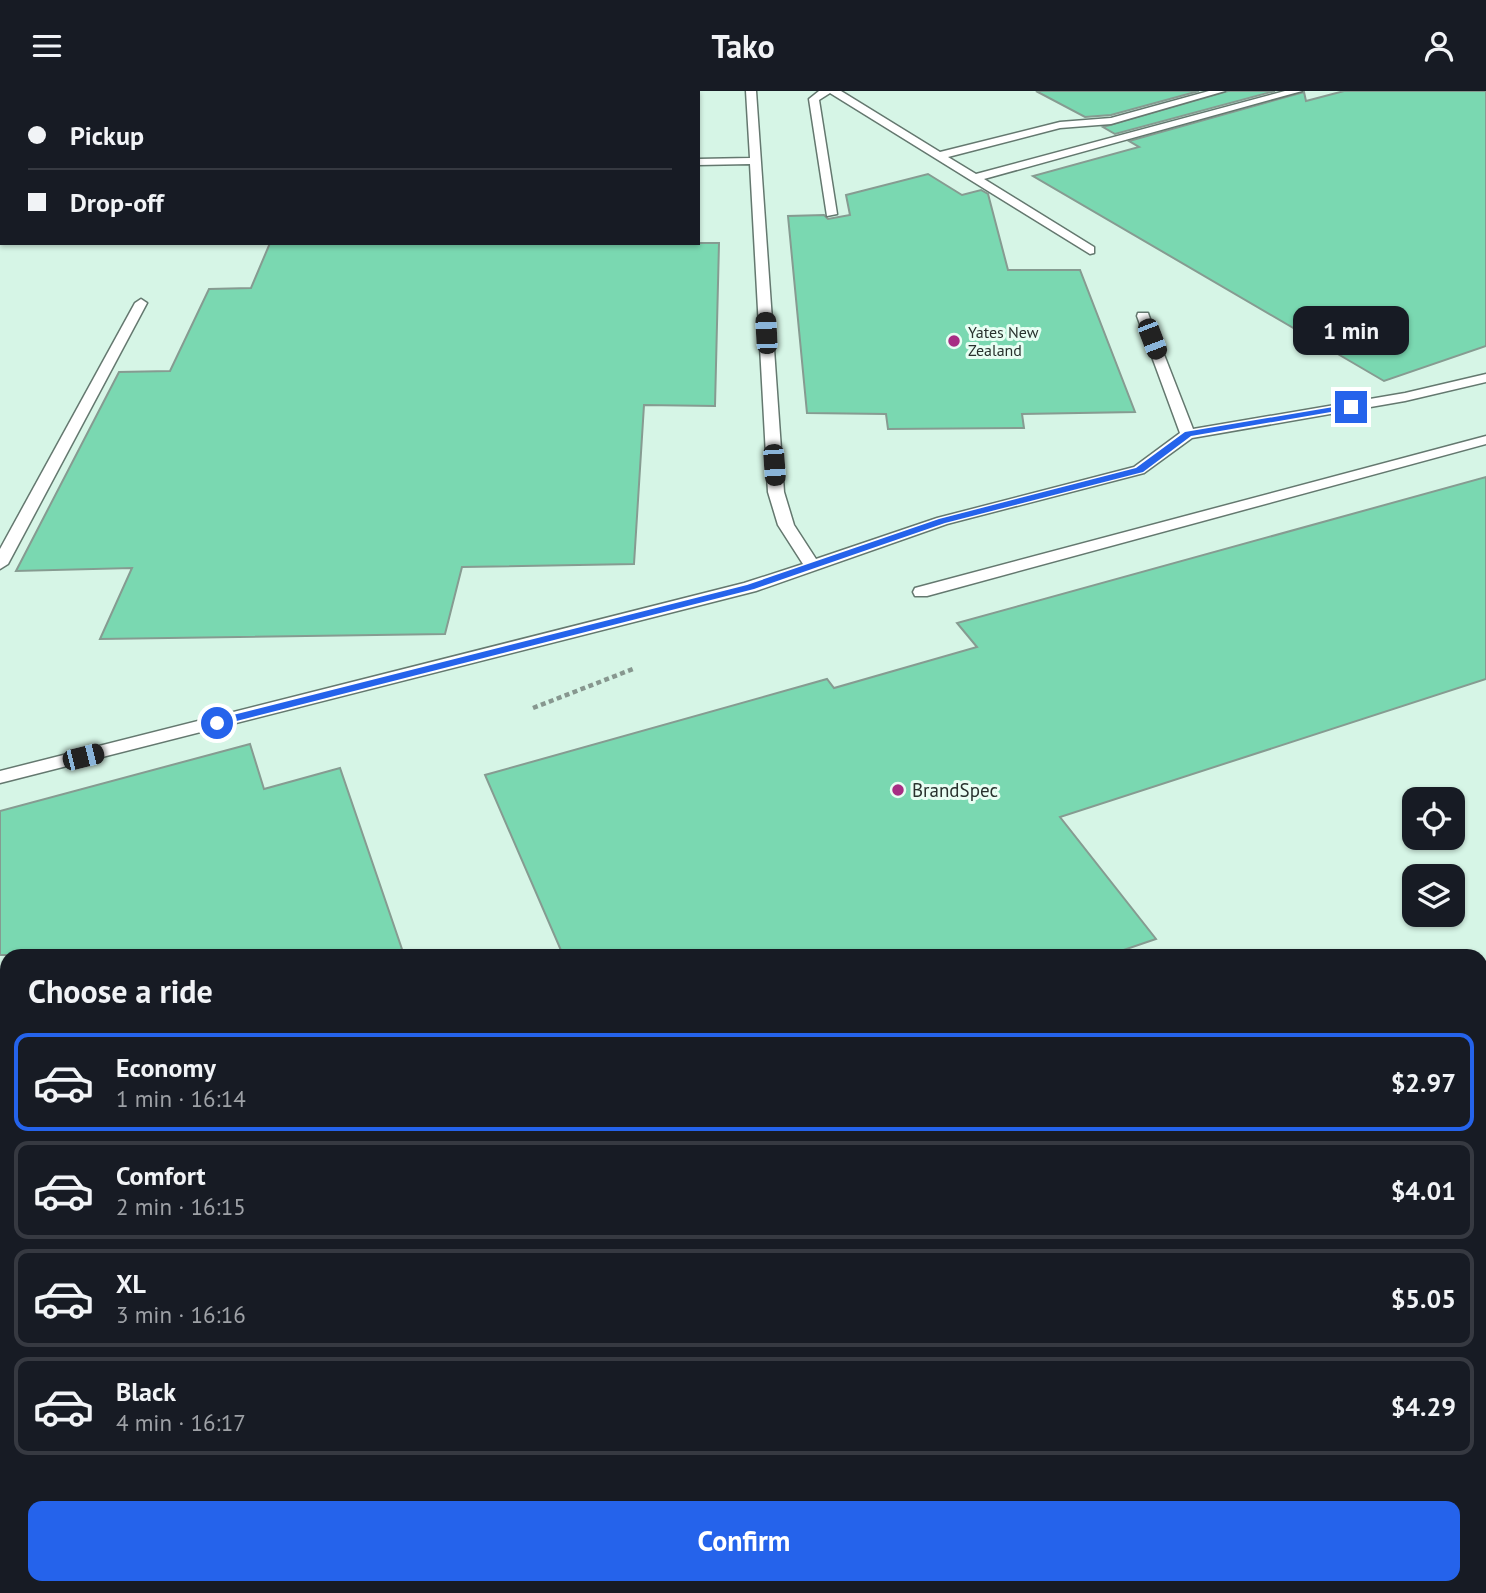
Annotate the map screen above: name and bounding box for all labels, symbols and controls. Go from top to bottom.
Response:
text: Tako [711,25,775,67]
icon: menu [28,27,66,65]
icon: person [1420,27,1458,65]
text: Pickup [70,119,144,152]
text: Drop-off [70,186,164,219]
callout: 1 min [1293,306,1409,355]
car [755,311,778,355]
car [1135,316,1170,362]
text: 1 min [1323,316,1379,345]
place label: Yates New Zealand [968,322,1039,360]
marker: Yates New Zealand [946,333,962,349]
route end [1335,391,1367,423]
car [763,443,786,487]
route start [201,707,233,739]
car [61,742,106,772]
place label: BrandSpec [912,778,998,802]
marker: BrandSpec [890,782,906,798]
map controls [1402,787,1465,927]
button: locate [1402,787,1465,850]
button: layers [1402,864,1465,927]
text: Choose a ride [28,970,213,1012]
icon: car [32,1051,95,1114]
text: Economy [116,1051,216,1084]
text: $2.97 [1391,1066,1456,1099]
text: 1 min · 16:14 [116,1084,246,1113]
icon: car [32,1159,95,1222]
text: Comfort [116,1159,206,1192]
text: $4.01 [1391,1174,1456,1207]
text: 2 min · 16:15 [116,1192,246,1221]
icon: car [32,1267,95,1330]
text: XL [116,1267,146,1300]
text: $5.05 [1391,1282,1456,1315]
text: 3 min · 16:16 [116,1300,246,1329]
icon: car [32,1375,95,1438]
text: Black [116,1375,176,1408]
text: $4.29 [1391,1390,1456,1423]
text: 4 min · 16:17 [116,1408,246,1437]
button: Confirm [28,1501,1460,1581]

